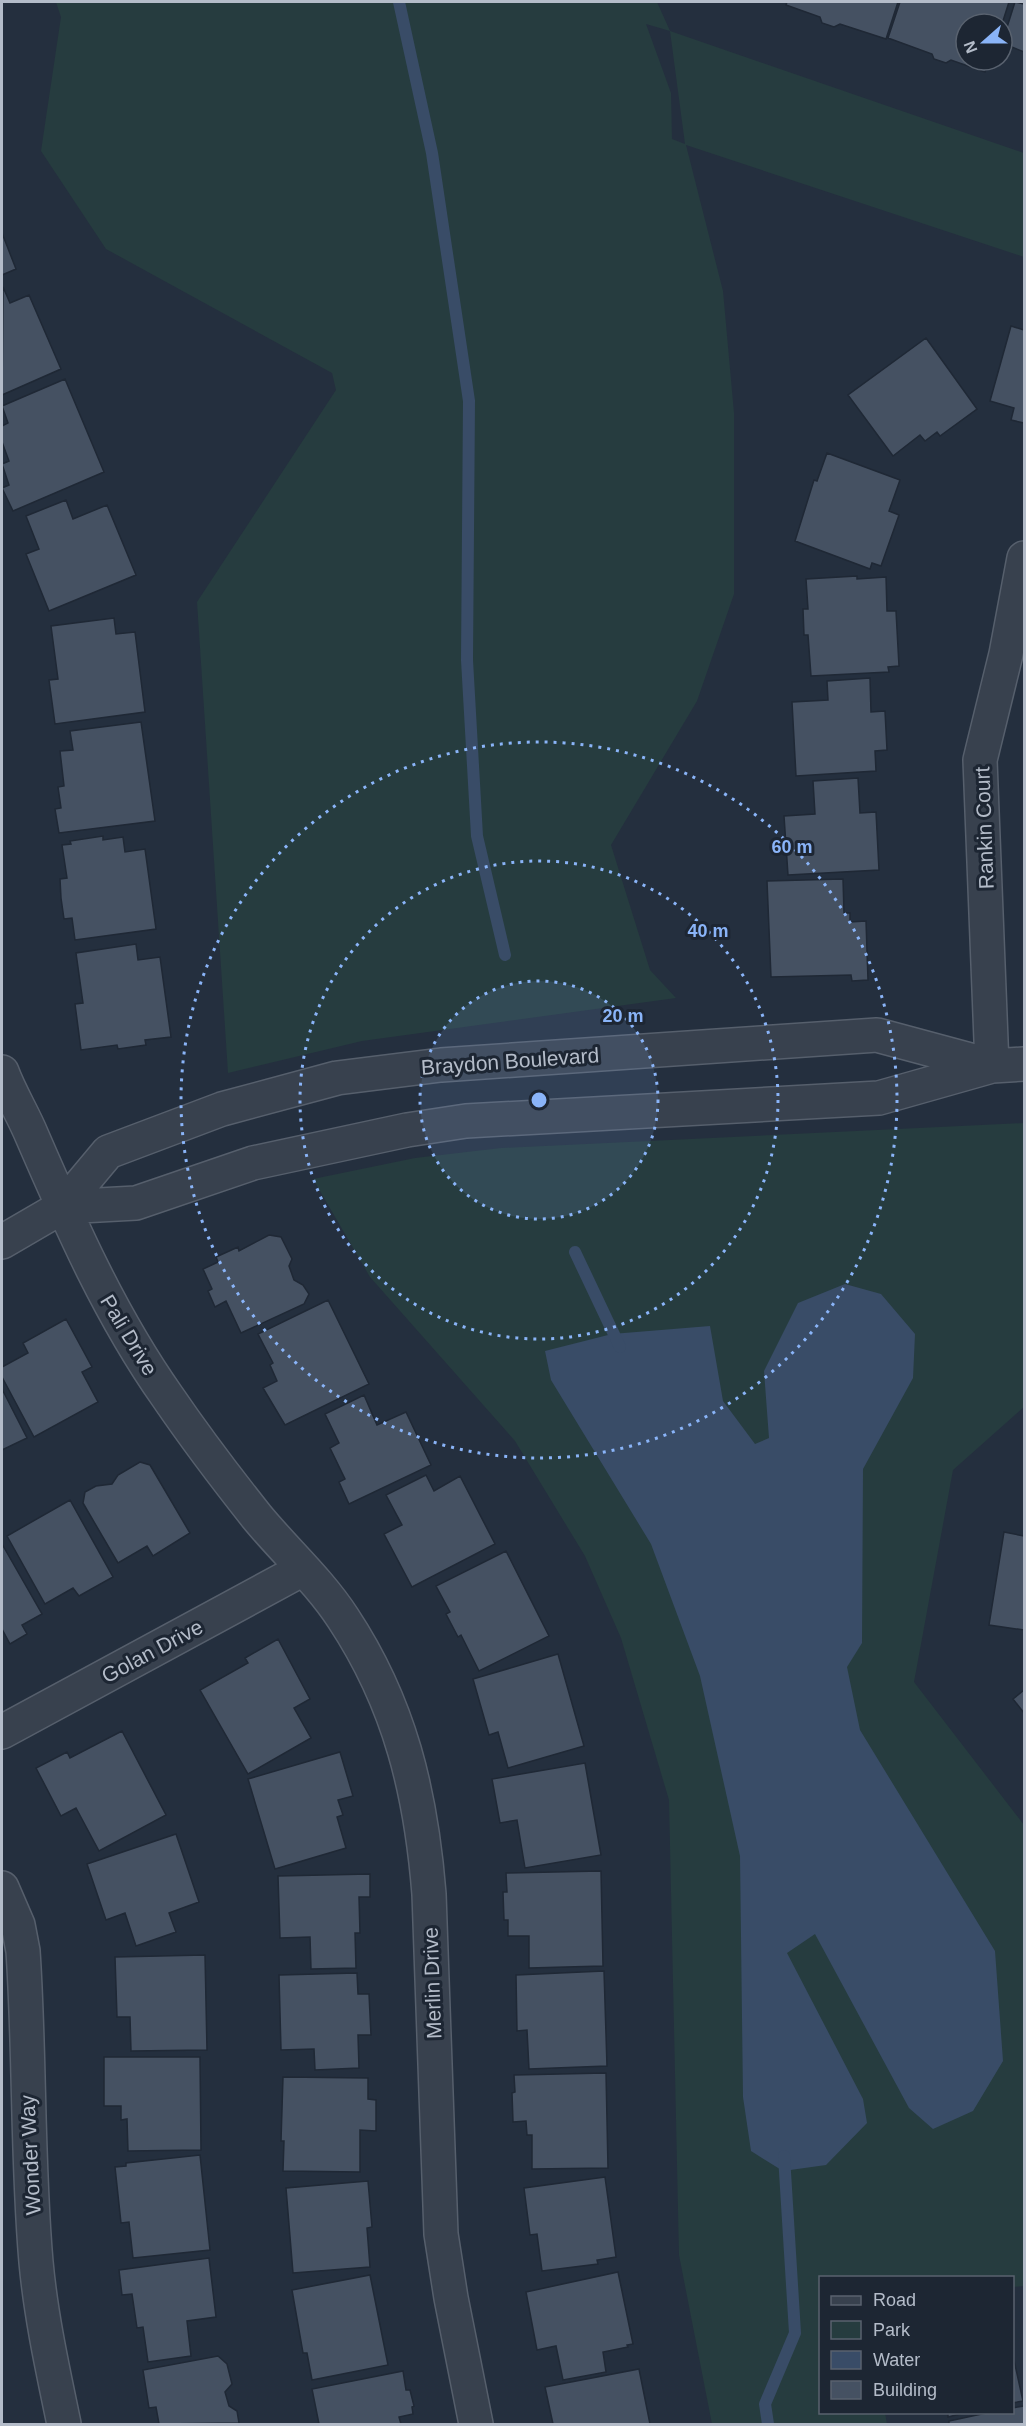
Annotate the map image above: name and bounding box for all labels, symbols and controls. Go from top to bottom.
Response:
north arrow [954,12,1014,72]
text: N [960,39,980,56]
street label: Rankin Court [970,766,998,890]
text: 60 m [771,837,813,857]
text: 40 m [687,921,729,941]
text: 20 m [602,1006,644,1026]
street label: Braydon Boulevard [420,1043,600,1079]
centre of rings [529,1090,549,1110]
street label: Pali Drive [96,1291,162,1379]
street label: Golan Drive [98,1615,206,1687]
street label: Merlin Drive [419,1927,445,2039]
street label: Wonder Way [15,2094,45,2216]
legend [819,2276,1014,2414]
text: Road [873,2290,916,2310]
text: Park [873,2320,911,2340]
text: Water [873,2350,920,2370]
text: Building [873,2380,937,2400]

